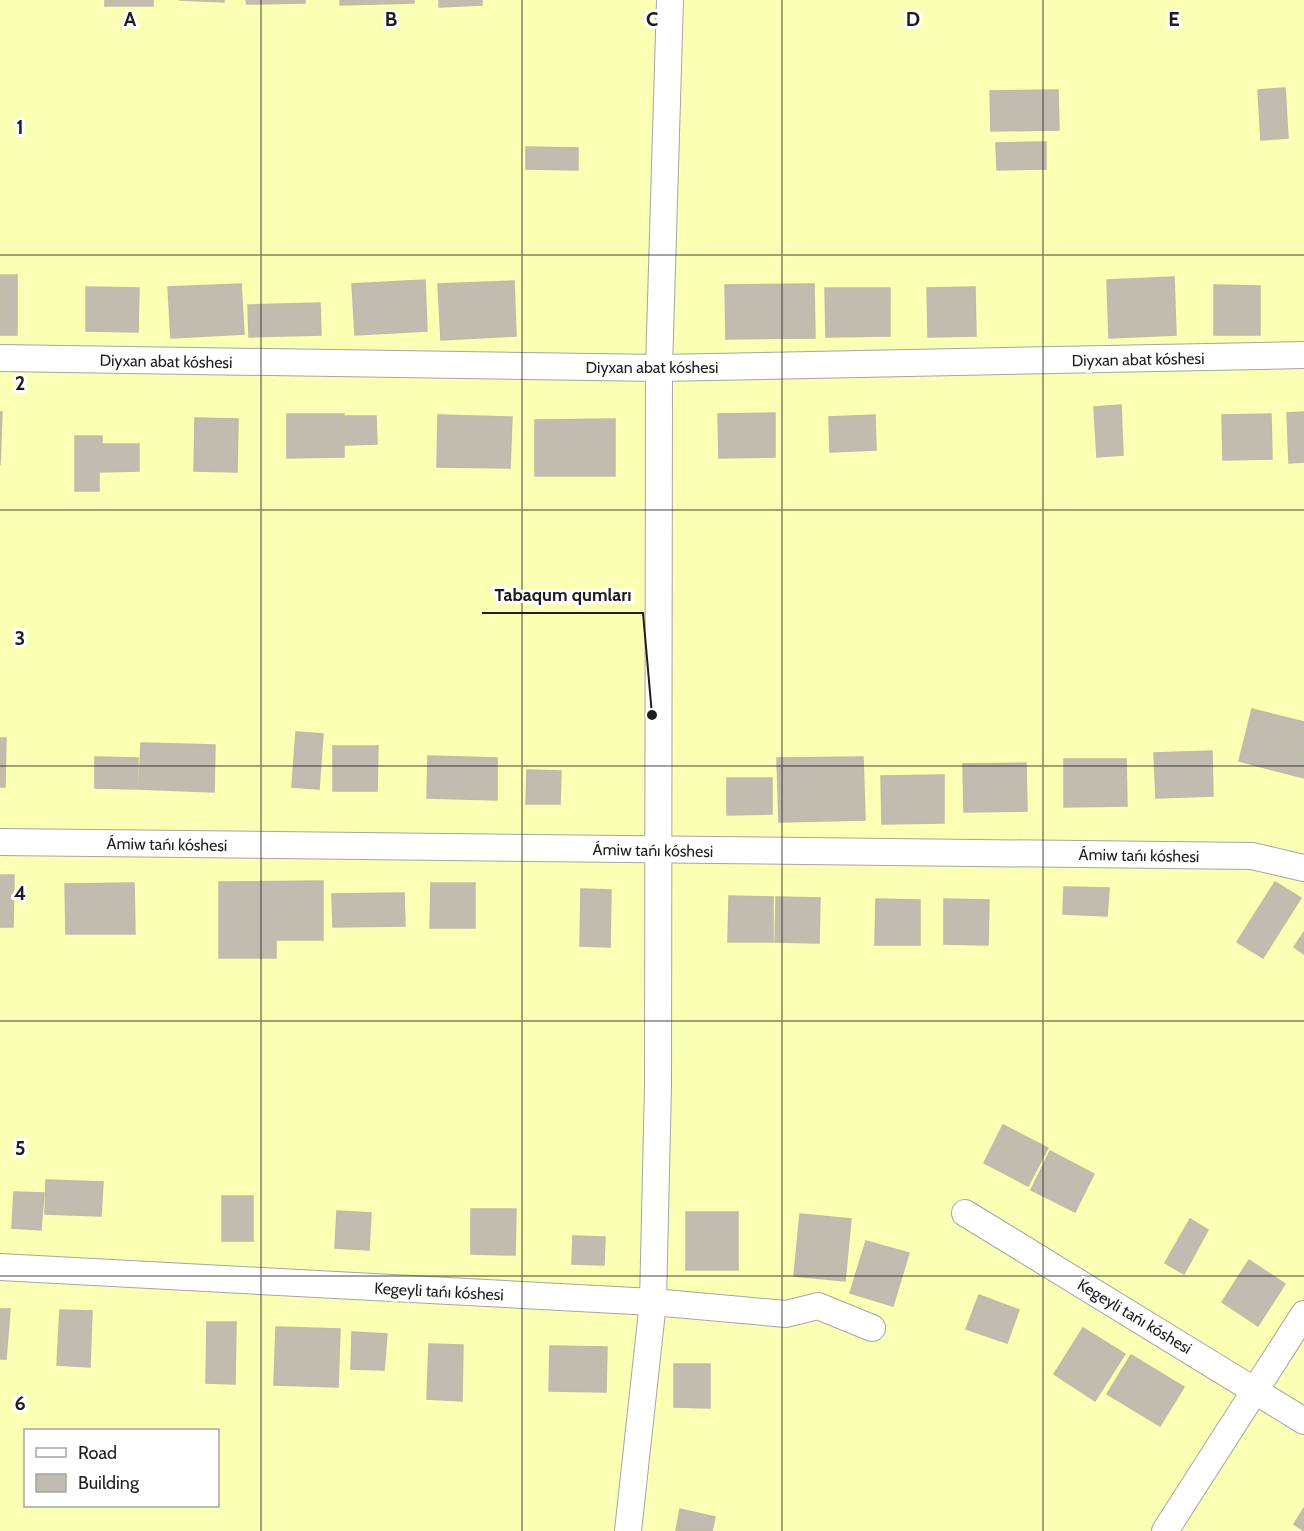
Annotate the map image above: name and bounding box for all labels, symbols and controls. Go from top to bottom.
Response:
text: A [124,7,137,31]
text: B [385,7,397,31]
text: C [646,7,658,31]
text: D [906,7,920,31]
text: E [1168,7,1180,31]
text: 1 [16,115,24,139]
street label: Diyxan abat kóshesi [1071,349,1205,370]
street label: Diyxan abat kóshesi [99,351,233,372]
street label: Diyxan abat kóshesi [586,358,718,377]
text: 2 [15,371,25,395]
callout: Tabaqum qumları [482,577,643,613]
text: Tabaqum qumları [495,584,631,606]
text: 3 [15,626,25,650]
street label: Ámiw tańı kóshesi [107,834,227,855]
street label: Ámiw tańı kóshesi [593,840,713,861]
street label: Ámiw tańı kóshesi [1079,845,1199,866]
text: 4 [14,881,26,905]
text: 5 [15,1136,25,1160]
street label: Kegeyli tańı kóshesi [1074,1275,1195,1358]
street label: Kegeyli tańı kóshesi [374,1279,504,1304]
text: 6 [14,1391,26,1415]
legend [24,1429,219,1507]
text: Road [78,1442,117,1464]
text: Building [78,1472,140,1494]

